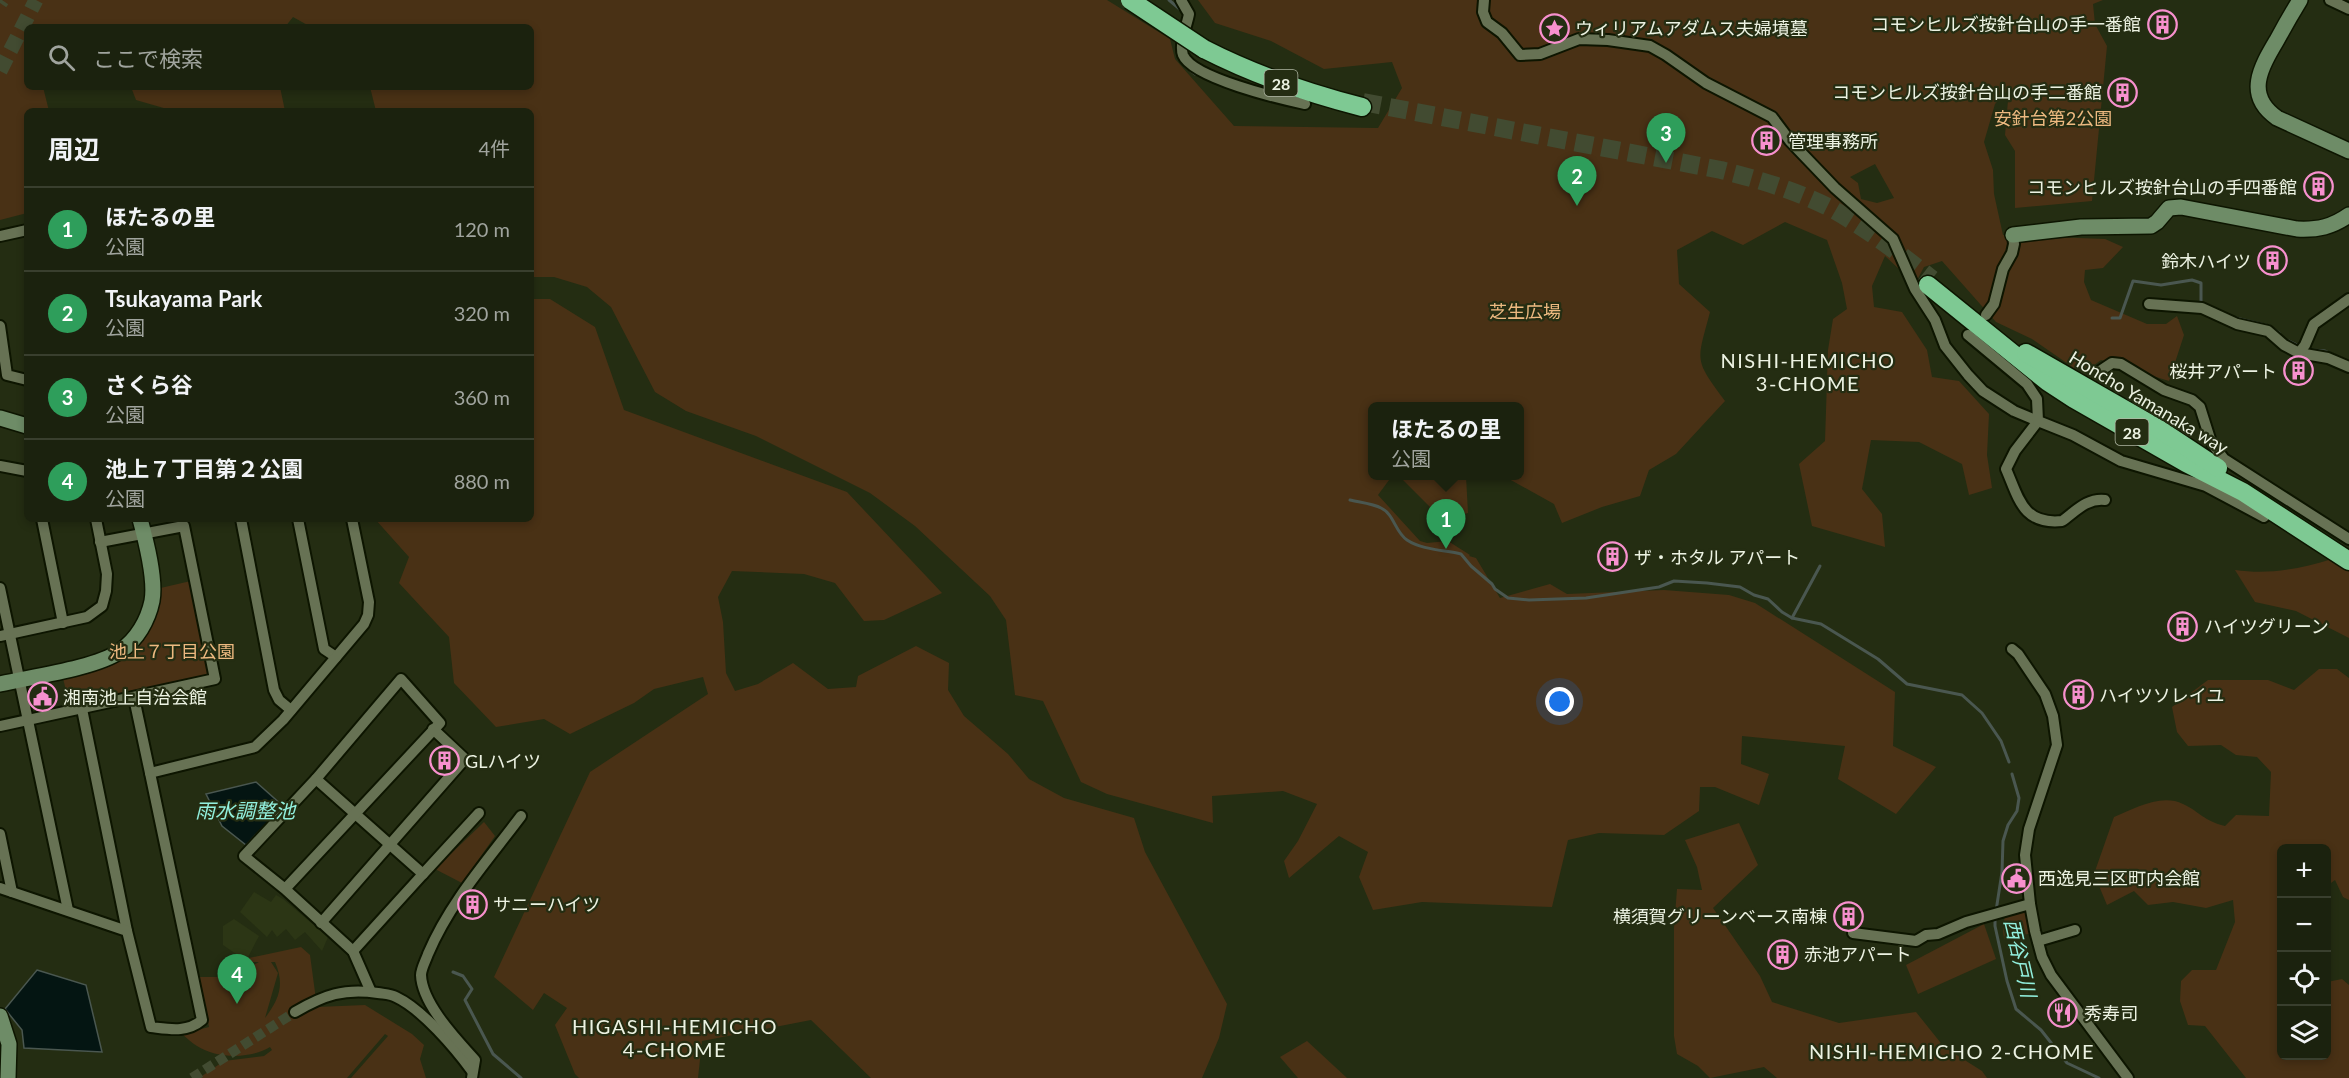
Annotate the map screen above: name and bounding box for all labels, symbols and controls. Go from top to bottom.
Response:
building icon: コモンヒルズ按針台山の手一番館 [2146,8,2178,40]
place icon: ウィリアムアダムス夫婦墳墓 [1538,12,1570,44]
place label: コモンヒルズ按針台山の手一番館 [1871,13,2141,35]
place label: ウィリアムアダムス夫婦墳墓 [1575,17,1808,39]
search box [24,24,534,90]
icon: search [45,41,78,74]
text: ここで検索 [93,45,203,72]
road number: 28 [1264,70,1298,96]
building icon: コモンヒルズ按針台山の手二番館 [2107,76,2139,108]
place label: コモンヒルズ按針台山の手二番館 [1832,81,2102,103]
park label: 安針台第2公園 [1994,107,2112,129]
pin: 3 [1646,114,1686,163]
building icon: 管理事務所 [1751,125,1783,157]
place label: 管理事務所 [1788,130,1878,152]
text: 周辺 [48,133,100,165]
text: 4件 [478,136,510,160]
pin: 2 [1558,156,1596,206]
building icon: コモンヒルズ按針台山の手四番館 [2302,171,2334,203]
place label: コモンヒルズ按針台山の手四番館 [2027,176,2297,198]
text: ほたるの里 [105,203,215,230]
text: 1 [62,217,73,241]
text: 120 m [454,217,510,241]
text: 公園 [105,234,145,258]
building icon: 鈴木ハイツ [2256,245,2288,277]
place label: 鈴木ハイツ [2161,250,2251,272]
text: Tsukayama Park [105,285,262,312]
park label: 芝生広場 [1489,300,1561,322]
text: 2 [62,301,73,325]
text: 320 m [454,301,510,325]
text: 公園 [105,315,145,339]
street label: Honcho Yamanaka way [2065,346,2233,459]
district label: NISHI-HEMICHO 3-CHOME [1720,348,1896,395]
building icon: 桜井アパート [2282,355,2314,387]
place label: 桜井アパート [2169,360,2277,382]
text: さくら谷 [105,371,193,398]
text: 3 [62,385,73,409]
text: 360 m [454,385,510,409]
text: 公園 [105,402,145,426]
popup [1368,402,1524,480]
text: ほたるの里 [1391,415,1501,442]
road number: 28 [2116,419,2148,445]
text: 公園 [1391,446,1431,470]
text: 池上７丁目第２公園 [105,455,303,482]
text: 4 [62,469,73,493]
text: 880 m [454,469,510,493]
text: 公園 [105,486,145,510]
pin: 1 [1426,500,1466,549]
building icon: ザ・ホタル アパート [1597,541,1629,573]
place label: ザ・ホタル アパート [1634,546,1800,568]
building icon: ハイツグリーン [2167,610,2199,642]
place label: ハイツグリーン [2204,615,2329,637]
park label: 池上７丁目公園 [109,640,235,662]
building icon: ハイツソレイユ [2062,679,2094,711]
public building icon: 湘南池上自治会館 [26,681,58,713]
place label: ハイツソレイユ [2099,684,2224,706]
place label: 湘南池上自治会館 [63,686,207,708]
your location [1545,687,1574,716]
building icon: GLハイツ [428,745,460,777]
place label: GLハイツ [465,750,541,772]
water label: 雨水調整池 [195,798,297,822]
map controls [2277,844,2331,1060]
button: + [2277,844,2331,898]
public building icon: 西逸見三区町内会館 [2001,862,2033,894]
place label: 西逸見三区町内会館 [2038,867,2200,889]
building icon: サニーハイツ [456,888,488,920]
place label: サニーハイツ [493,893,600,915]
button: − [2277,898,2331,952]
building icon: 横須賀グリーンベース南棟 [1832,900,1864,932]
place label: 横須賀グリーンベース南棟 [1613,905,1827,927]
water label: 西谷戸川 [2000,916,2042,1002]
building icon: 赤池アパート [1767,938,1799,970]
place label: 赤池アパート [1804,943,1912,965]
button: locate [2277,952,2331,1006]
pin: 4 [218,954,256,1004]
restaurant icon: 秀寿司 [2047,997,2079,1029]
place label: 秀寿司 [2084,1002,2138,1024]
button: layers [2277,1006,2331,1060]
district label: HIGASHI-HEMICHO 4-CHOME [572,1014,778,1061]
district label: NISHI-HEMICHO 2-CHOME [1809,1039,2095,1063]

